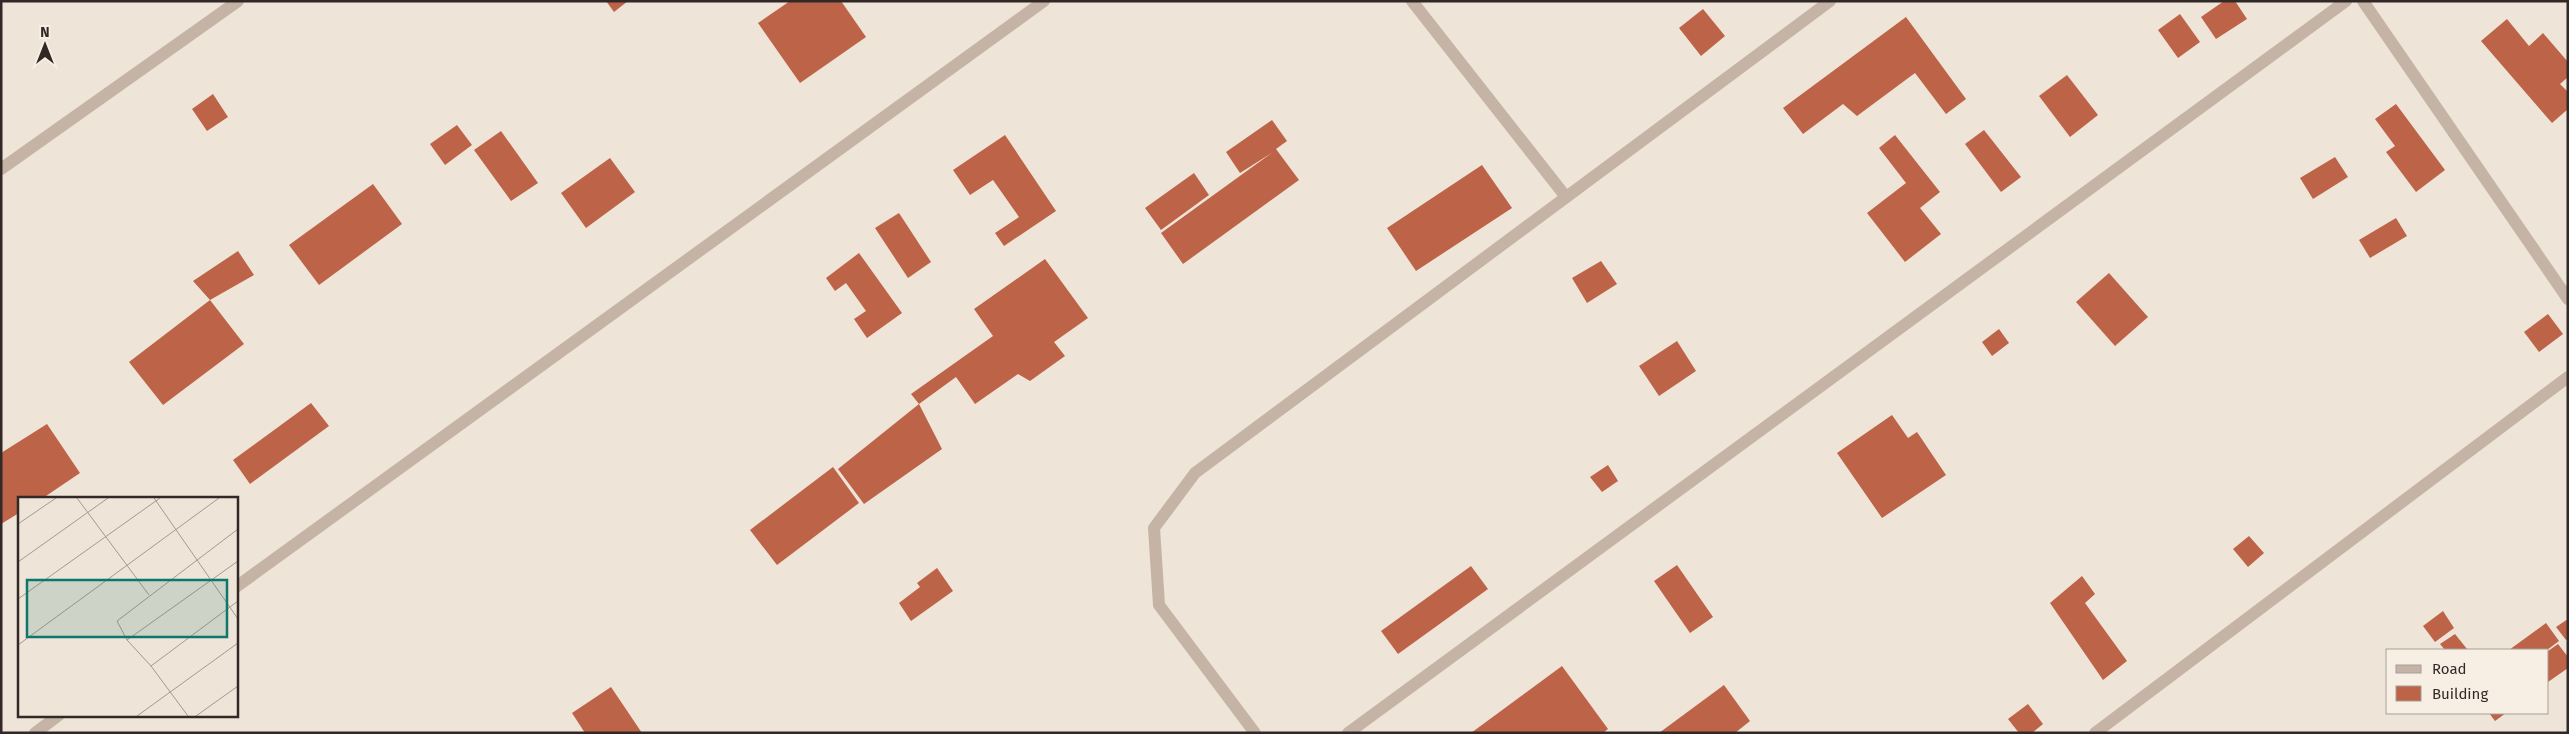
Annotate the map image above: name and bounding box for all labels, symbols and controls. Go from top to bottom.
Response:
north arrow [20,20,70,70]
text: N [40,24,50,41]
inset map [18,497,238,716]
legend [2386,649,2549,714]
text: Road [2432,660,2467,678]
text: Building [2432,685,2488,703]

